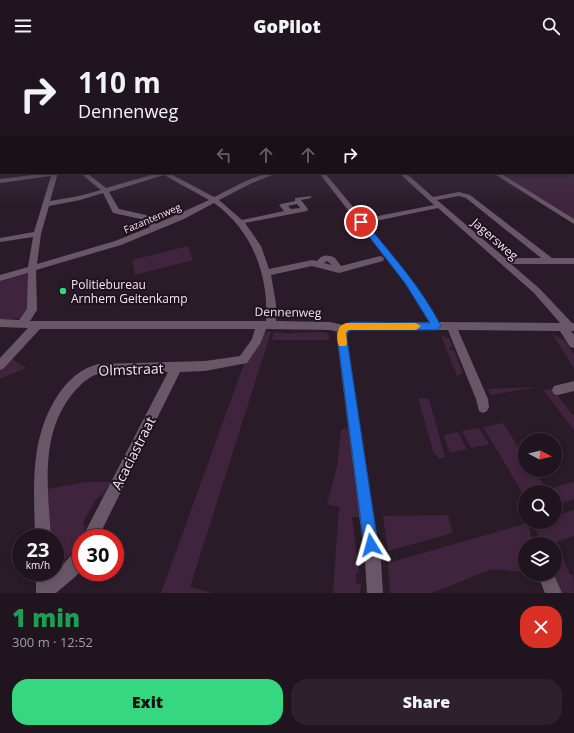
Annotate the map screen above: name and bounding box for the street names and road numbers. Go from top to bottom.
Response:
street label: Fazantenweg [121,199,183,236]
street label: Jagersweg [467,213,522,264]
street label: Dennenweg [254,303,322,321]
street label: Olmstraat [98,358,164,380]
street label: Acaciastraat [107,413,159,493]

